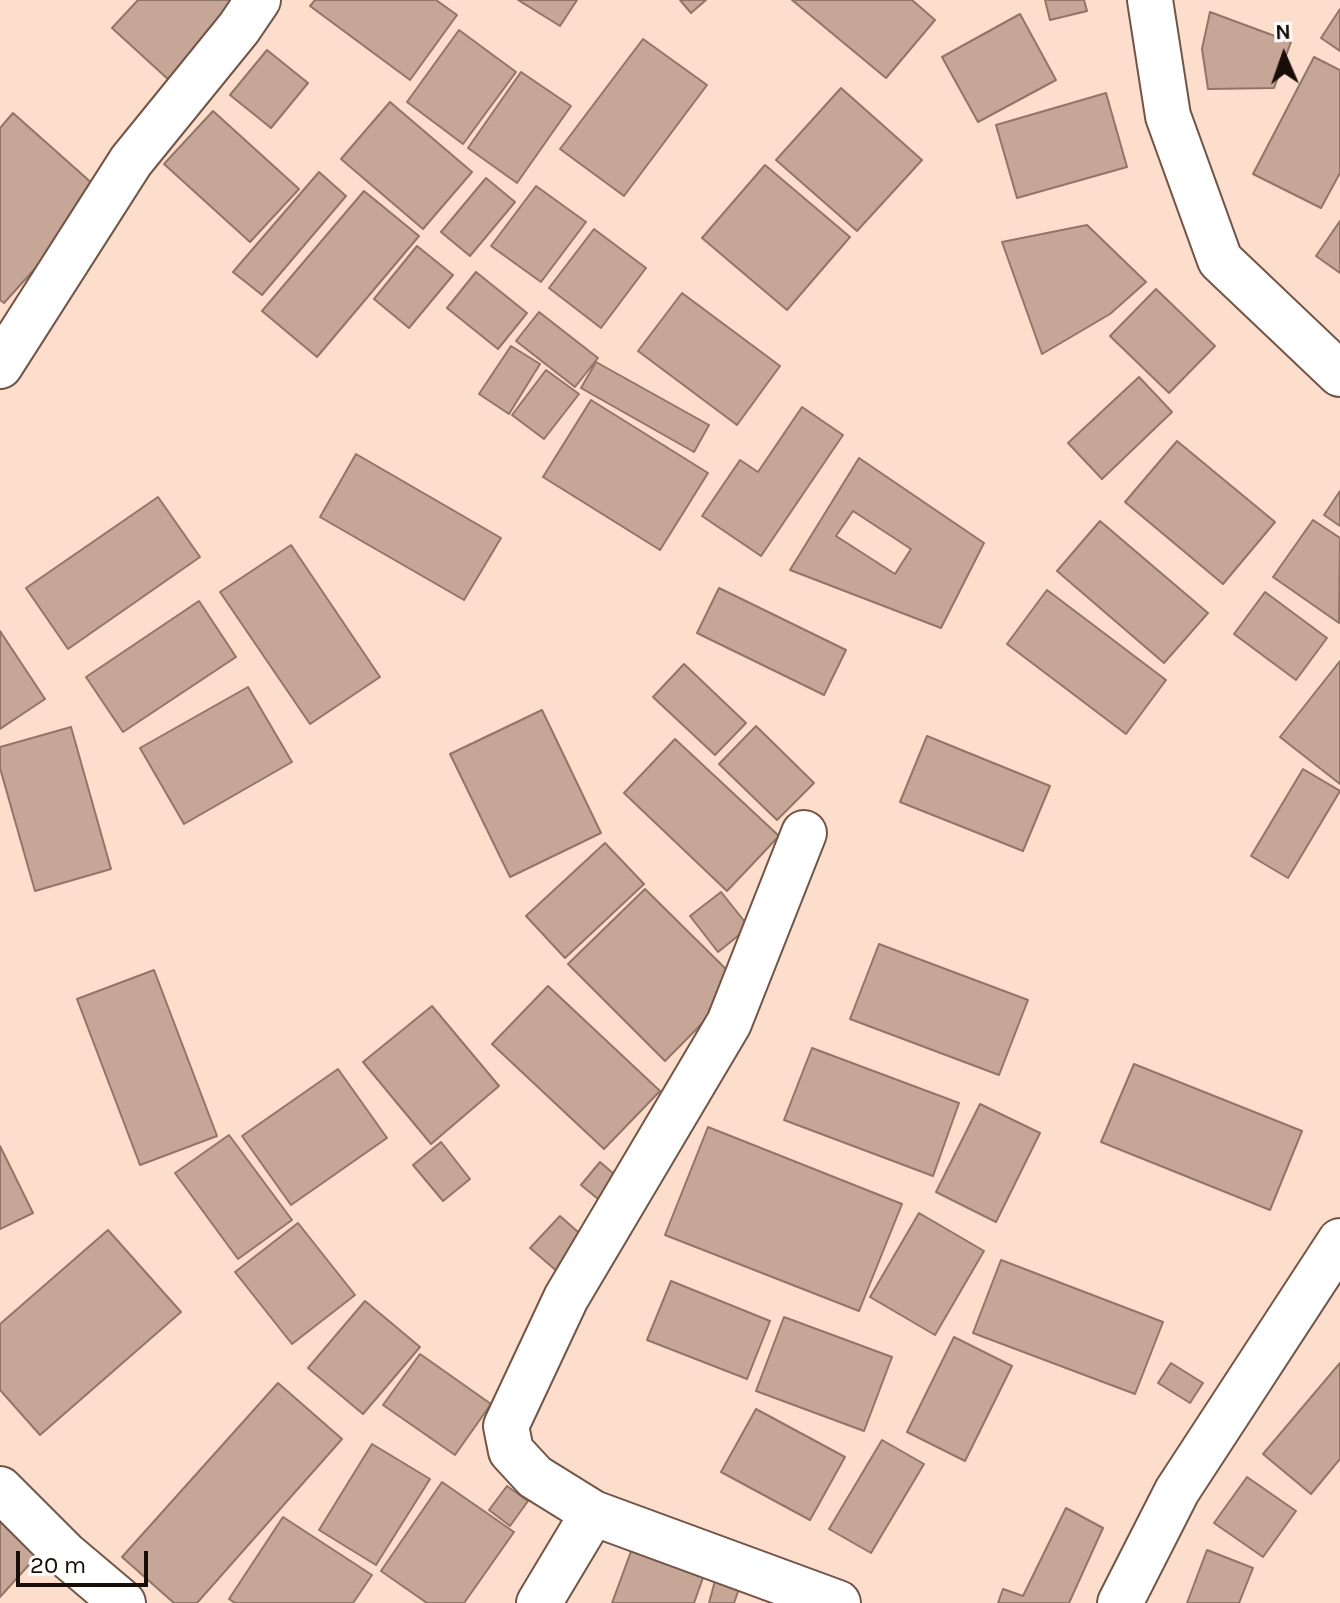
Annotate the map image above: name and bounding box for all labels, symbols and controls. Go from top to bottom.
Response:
north arrow [1244,16,1324,96]
text: N [1275,19,1292,45]
scale bar [20,1535,152,1585]
text: 20 m [30,1551,86,1579]

